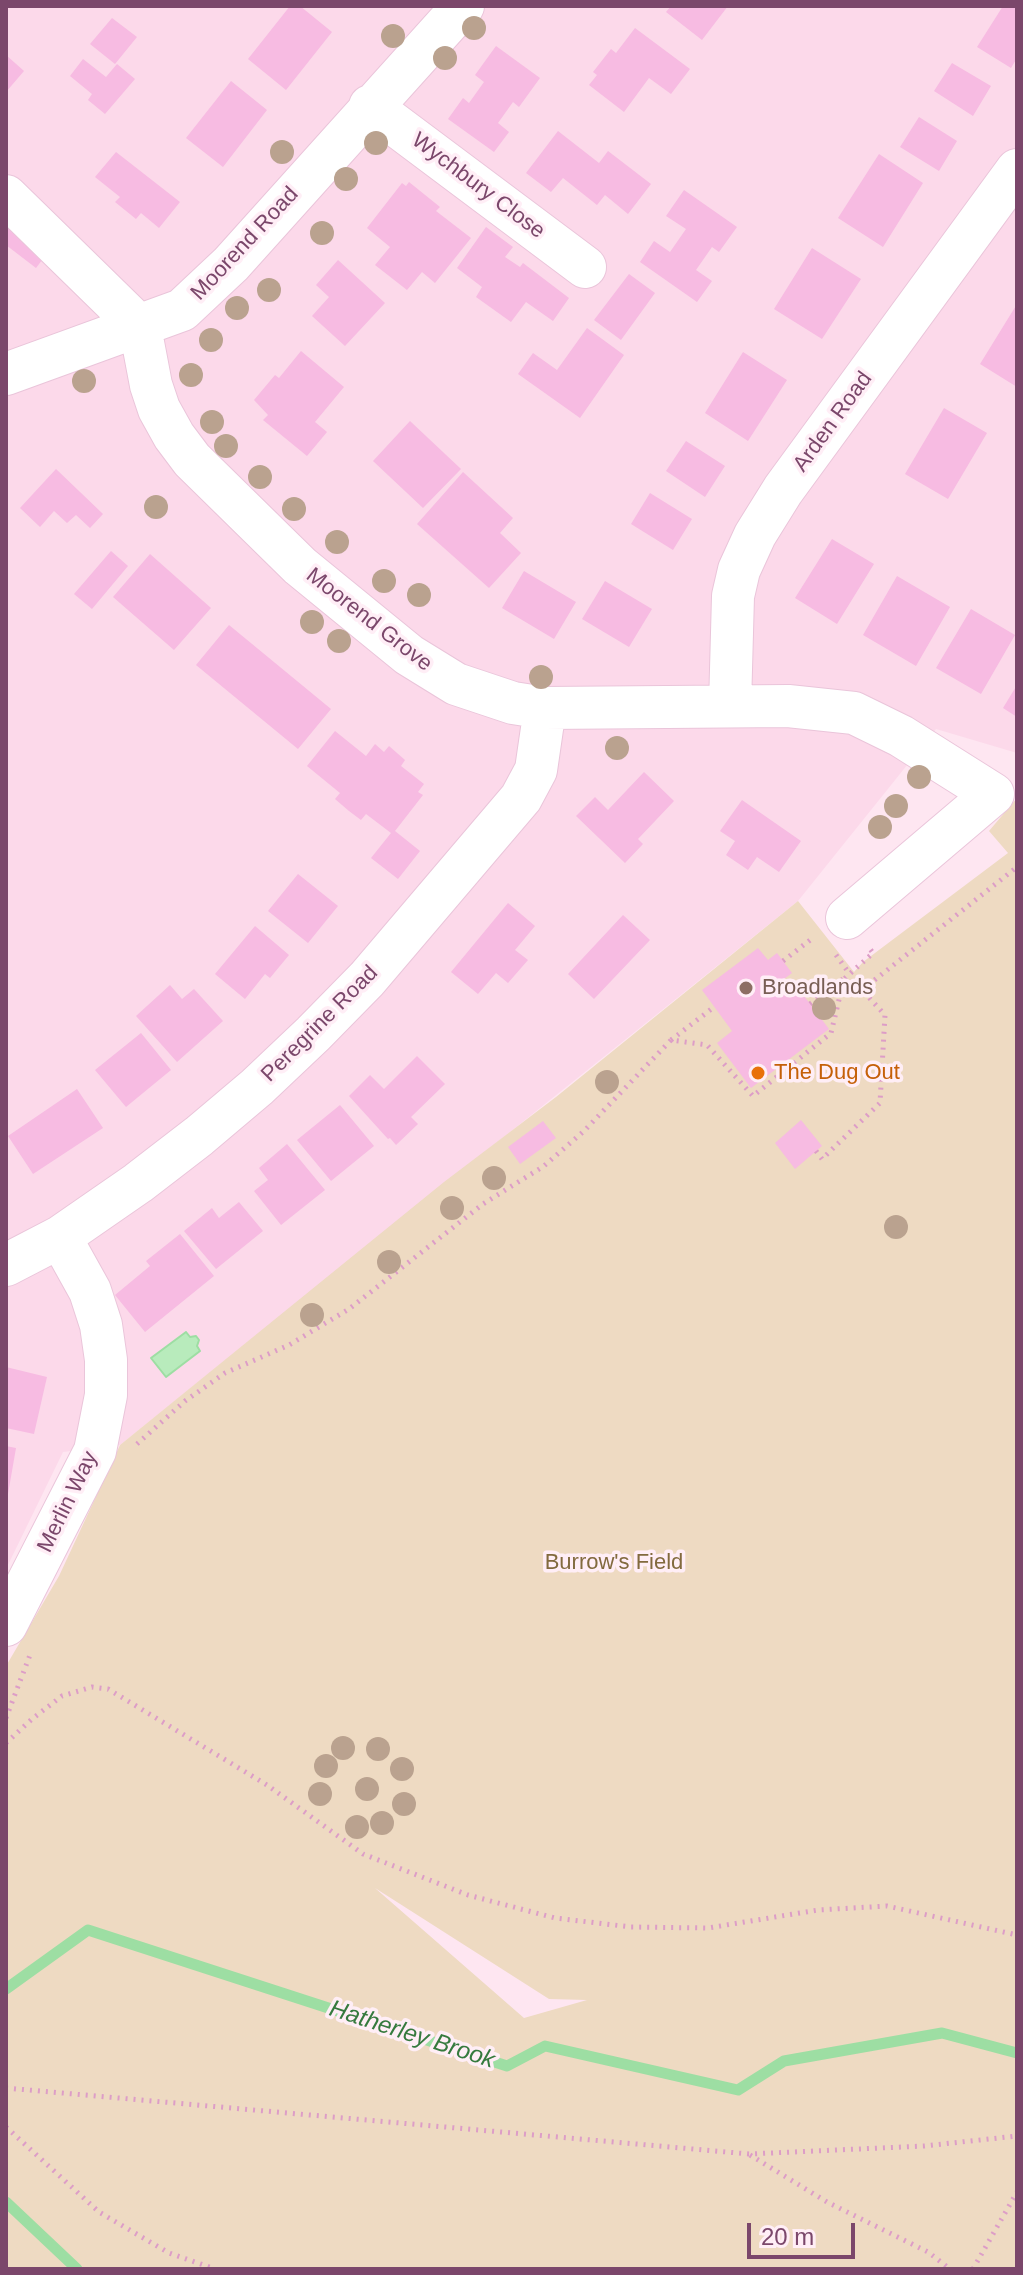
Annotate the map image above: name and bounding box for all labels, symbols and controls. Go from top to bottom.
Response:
street label: Wychbury Close [406,127,550,245]
street label: Moorend Road [186,182,304,306]
street label: Arden Road [788,367,878,477]
street label: Moorend Grove [301,563,437,677]
street label: Peregrine Road [256,960,384,1088]
place label: Broadlands [762,975,873,1001]
marker: Broadlands [737,979,755,997]
place label: The Dug Out [774,1060,900,1086]
marker: The Dug Out [749,1064,767,1082]
street label: Merlin Way [32,1447,104,1557]
park label: Burrow's Field [545,1550,683,1576]
water label: Hatherley Brook [326,1995,498,2075]
scale bar [751,2207,859,2257]
text: 20 m [761,2223,814,2250]

